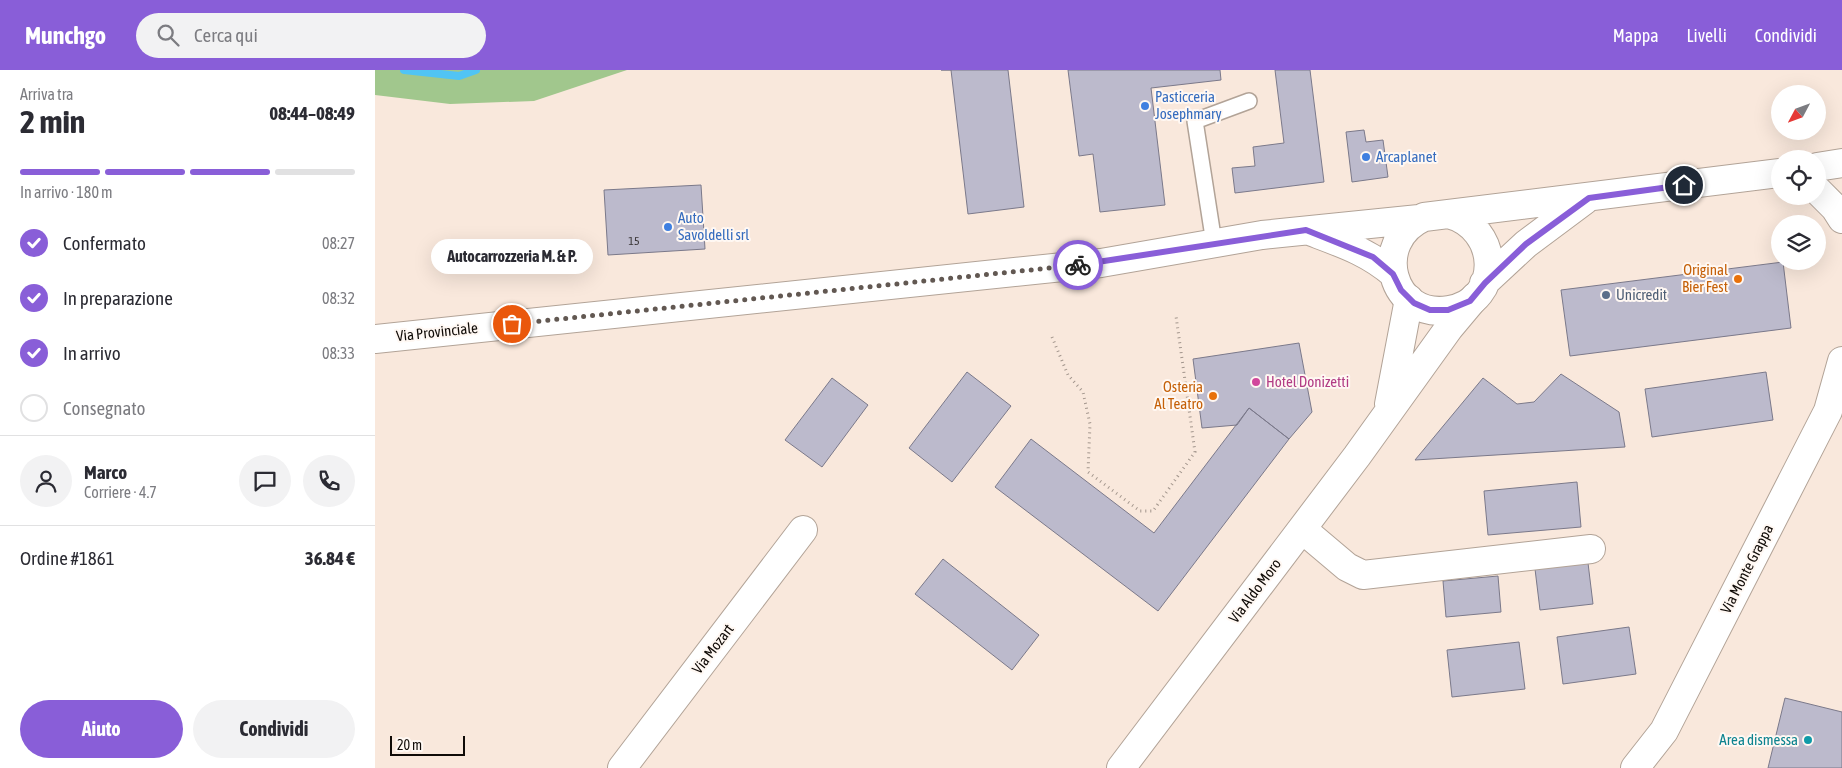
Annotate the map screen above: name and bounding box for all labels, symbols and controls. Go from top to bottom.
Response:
search box [136,13,486,58]
icon: search [154,21,182,49]
text: Munchgo [25,22,106,49]
text: Cerca qui [194,24,258,46]
text: Mappa [1613,25,1659,46]
text: Livelli [1687,25,1727,46]
text: Condividi [1755,25,1817,46]
text: Arriva tra [20,85,73,103]
north arrow [1771,85,1826,140]
map controls [1771,85,1826,270]
place label: Pasticceria Josephmary [1155,88,1222,122]
marker: Pasticceria Josephmary [1139,100,1151,112]
text: 08:44–08:49 [269,102,355,124]
text: 2 min [20,103,85,140]
place label: Arcaplanet [1376,148,1437,165]
button: locate [1771,150,1826,205]
marker: Arcaplanet [1360,151,1372,163]
pin [1663,164,1705,206]
icon: home [1670,171,1698,199]
text: In arrivo · 180 m [20,183,113,201]
place label: Auto Savoldelli srl [678,209,749,243]
button: layers [1771,215,1826,270]
marker: Auto Savoldelli srl [662,221,674,233]
icon: check [20,229,48,257]
text: Confermato [63,232,146,254]
text: 08:27 [322,234,355,252]
house number: 15 [628,234,640,248]
callout: Autocarrozzeria M. & P. [431,239,593,274]
courier [1053,240,1103,290]
text: Autocarrozzeria M. & P. [447,247,577,265]
icon: bike [1064,251,1092,279]
place label: Original Bier Fest [1682,261,1728,295]
marker: Original Bier Fest [1732,273,1744,285]
icon: check [20,284,48,312]
place label: Unicredit [1616,286,1667,303]
text: In preparazione [63,287,173,309]
text: 08:32 [322,289,355,307]
marker: Unicredit [1600,289,1612,301]
pin [491,303,533,345]
icon: bag [498,310,526,338]
street label: Via Provinciale [395,319,479,344]
icon: check [20,339,48,367]
text: In arrivo [63,342,121,364]
text: 08:33 [322,344,355,362]
place label: Hotel Donizetti [1266,373,1349,390]
marker: Hotel Donizetti [1250,376,1262,388]
place label: Osteria Al Teatro [1154,378,1203,412]
marker: Osteria Al Teatro [1207,390,1219,402]
text: Consegnato [63,397,145,419]
button: person [20,455,72,507]
button: chat [239,455,291,507]
button: phone [303,455,355,507]
text: Marco [84,461,127,483]
text: Corriere · 4.7 [84,483,157,501]
street label: Via Monte Grappa [1717,521,1776,616]
text: Ordine #1861 [20,547,115,569]
text: 36.84 € [305,547,355,569]
street label: Via Aldo Moro [1225,555,1284,626]
street label: Via Mozart [688,621,737,677]
button: Aiuto [20,700,183,758]
button: Condividi [193,700,355,758]
place label: Area dismessa [1719,731,1798,748]
scale bar [390,733,465,756]
marker: Area dismessa [1802,734,1814,746]
text: 20 m [397,737,422,753]

